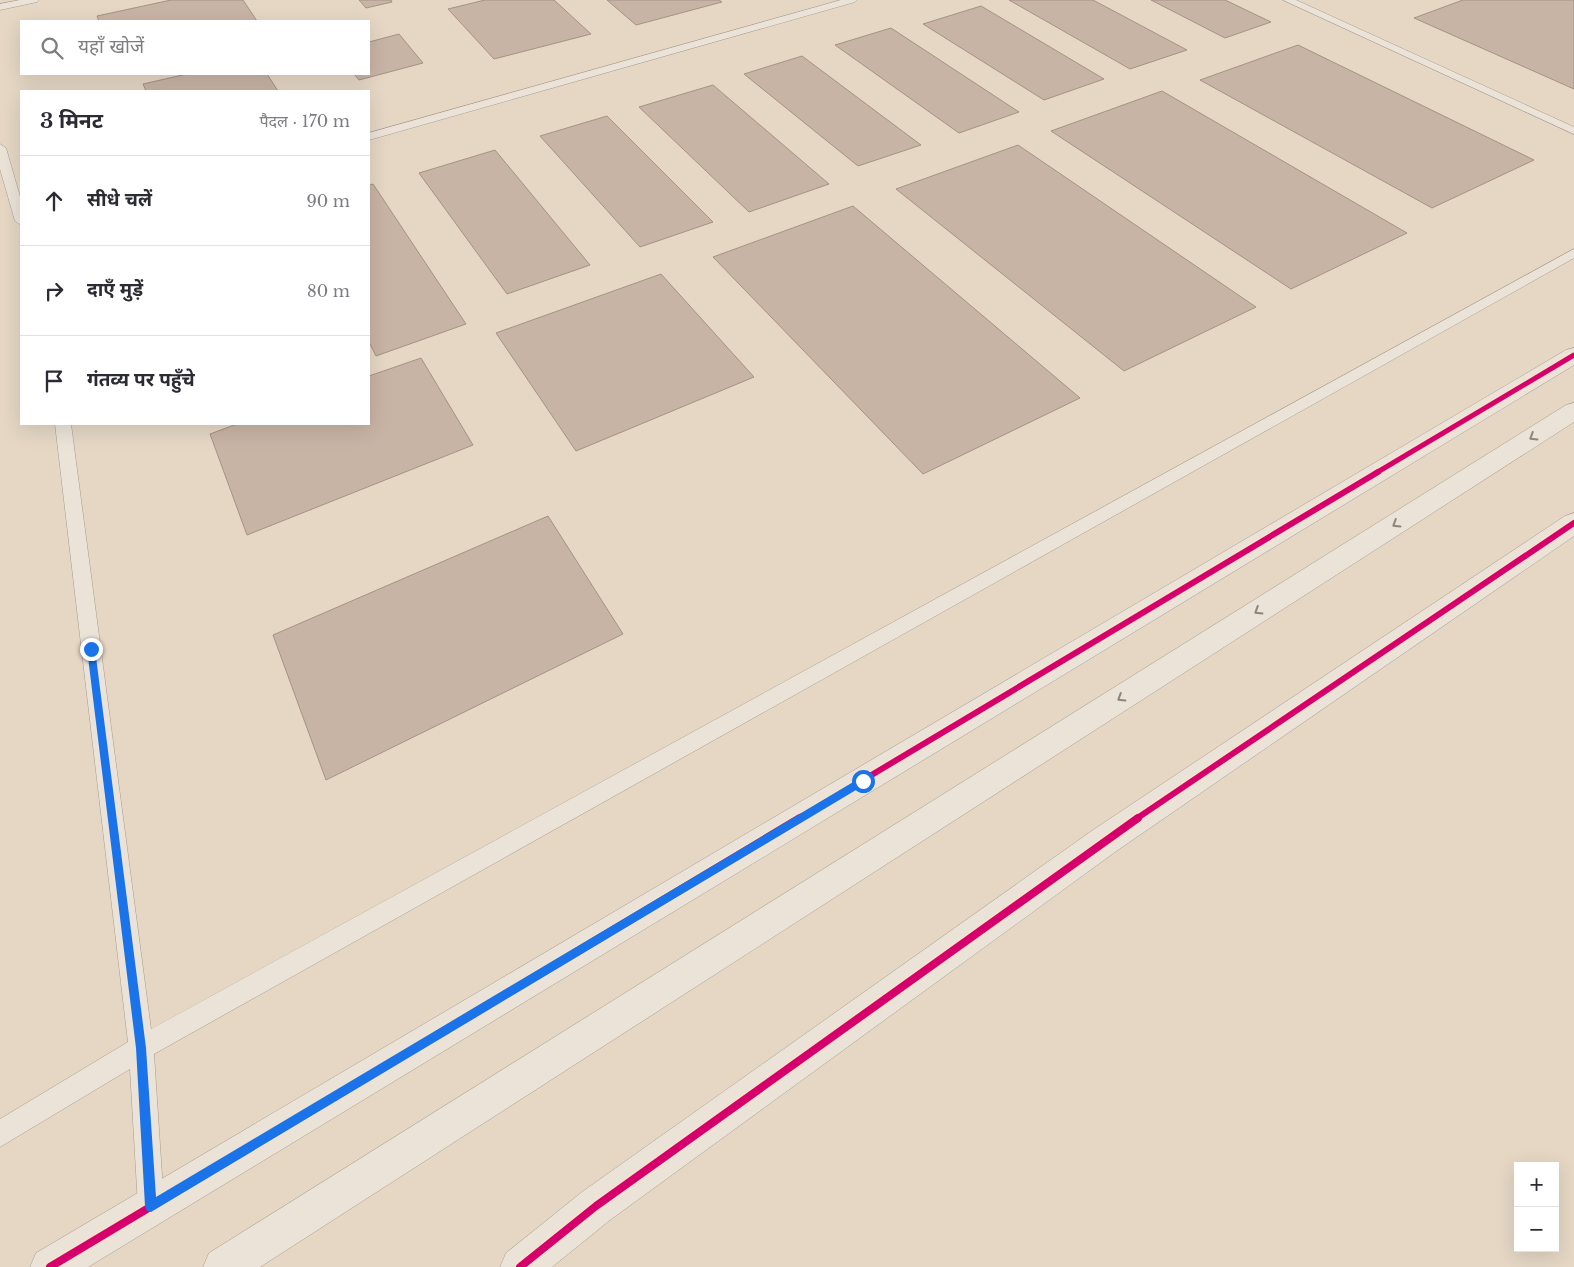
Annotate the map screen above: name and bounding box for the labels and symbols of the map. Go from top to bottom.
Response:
one-way arrow [1529,430,1538,440]
one-way arrow [1392,517,1401,527]
one-way arrow [1255,605,1264,614]
route end [80,638,103,661]
one-way arrow [1117,692,1127,701]
route start [852,770,875,793]

